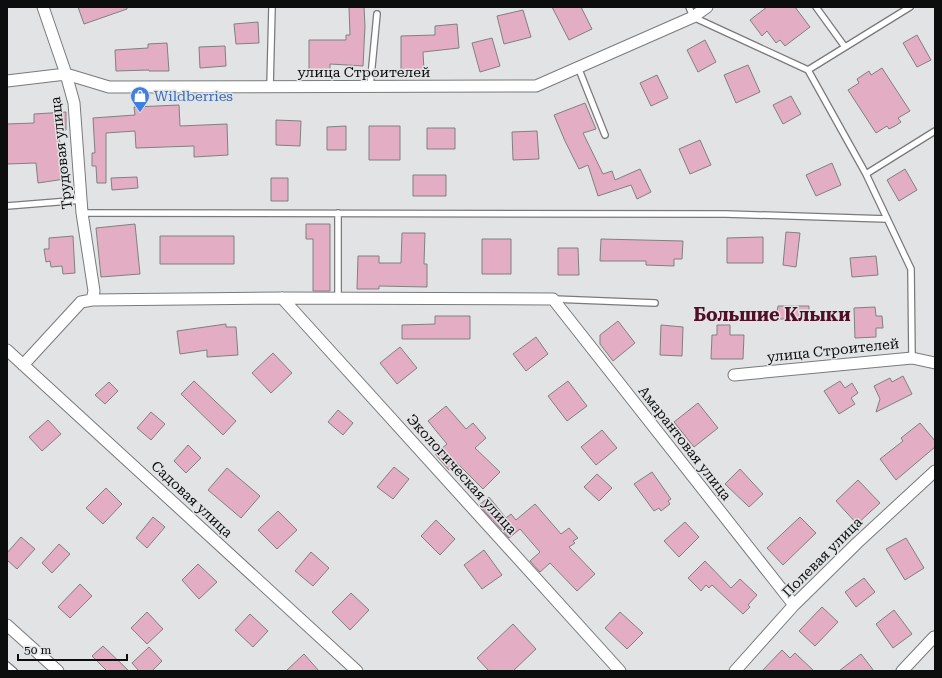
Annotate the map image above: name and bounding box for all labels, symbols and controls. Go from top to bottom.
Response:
street label: улица Строителей [298,64,430,80]
shop icon: Wildberries [129,85,151,113]
place label: Wildberries [154,88,233,104]
street label: Трудовая улица [47,95,75,210]
district label: Большие Клыки [693,304,851,325]
street label: улица Строителей [766,335,900,365]
street label: Амарантовая улица [635,383,735,504]
street label: Экологическая улица [404,411,520,538]
street label: Садовая улица [148,457,236,541]
street label: Полевая улица [779,513,866,600]
scale bar [18,636,127,662]
text: 50 m [24,643,51,657]

